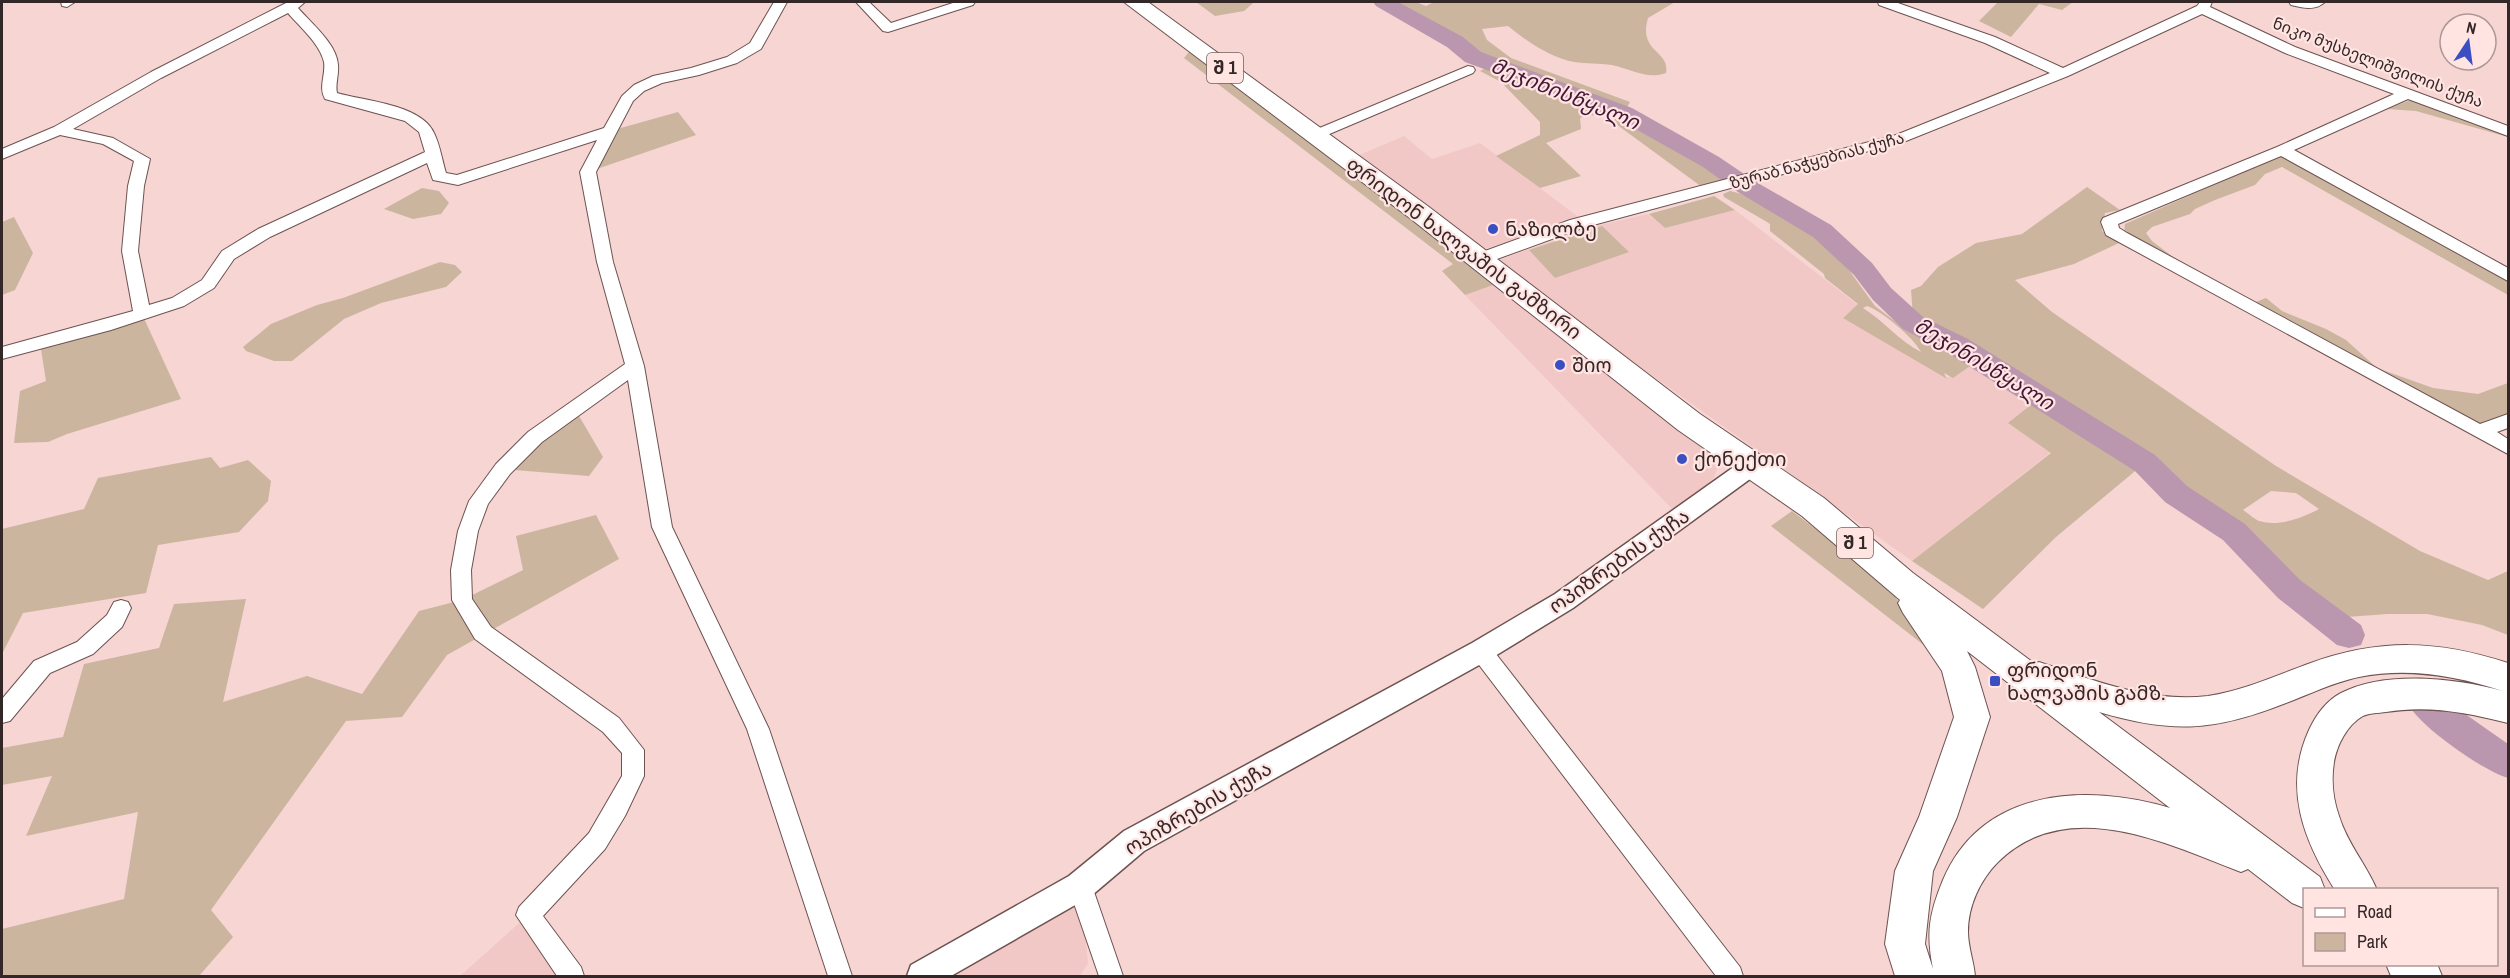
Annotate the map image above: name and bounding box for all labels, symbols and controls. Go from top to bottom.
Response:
street label: ნიკო მუსხელიშვილის ქუჩა [2270,12,2486,112]
north arrow [2438,12,2498,72]
text: N [2464,16,2478,39]
water label: მეჯინისწყალი [1487,51,1645,137]
road number: შ 1 [1207,53,1243,83]
street label: ზურაბ ნაჭყებიას ქუჩა [1727,126,1907,194]
street label: ფრიდონ ხალვაშის გამზირი [1341,150,1587,345]
place label: ნაზილბე [1505,215,1597,242]
marker: ნაზილბე [1486,222,1500,236]
water label: მეჯინისწყალი [1909,311,2060,417]
place label: შიო [1572,351,1612,378]
marker: შიო [1553,358,1567,372]
place label: ქონექთი [1694,445,1786,472]
marker: ქონექთი [1675,452,1689,466]
street label: ოპიზრების ქუჩა [1543,502,1694,619]
road number: შ 1 [1837,528,1873,558]
place label: ფრიდონ ხალვაშის გამზ. [2007,656,2166,706]
marker: ფრიდონ ხალვაშის გამზ. [1988,674,2002,688]
street label: ოპიზრების ქუჩა [1119,754,1276,861]
legend [2303,888,2498,966]
text: Road [2357,899,2392,924]
text: Park [2357,929,2388,954]

